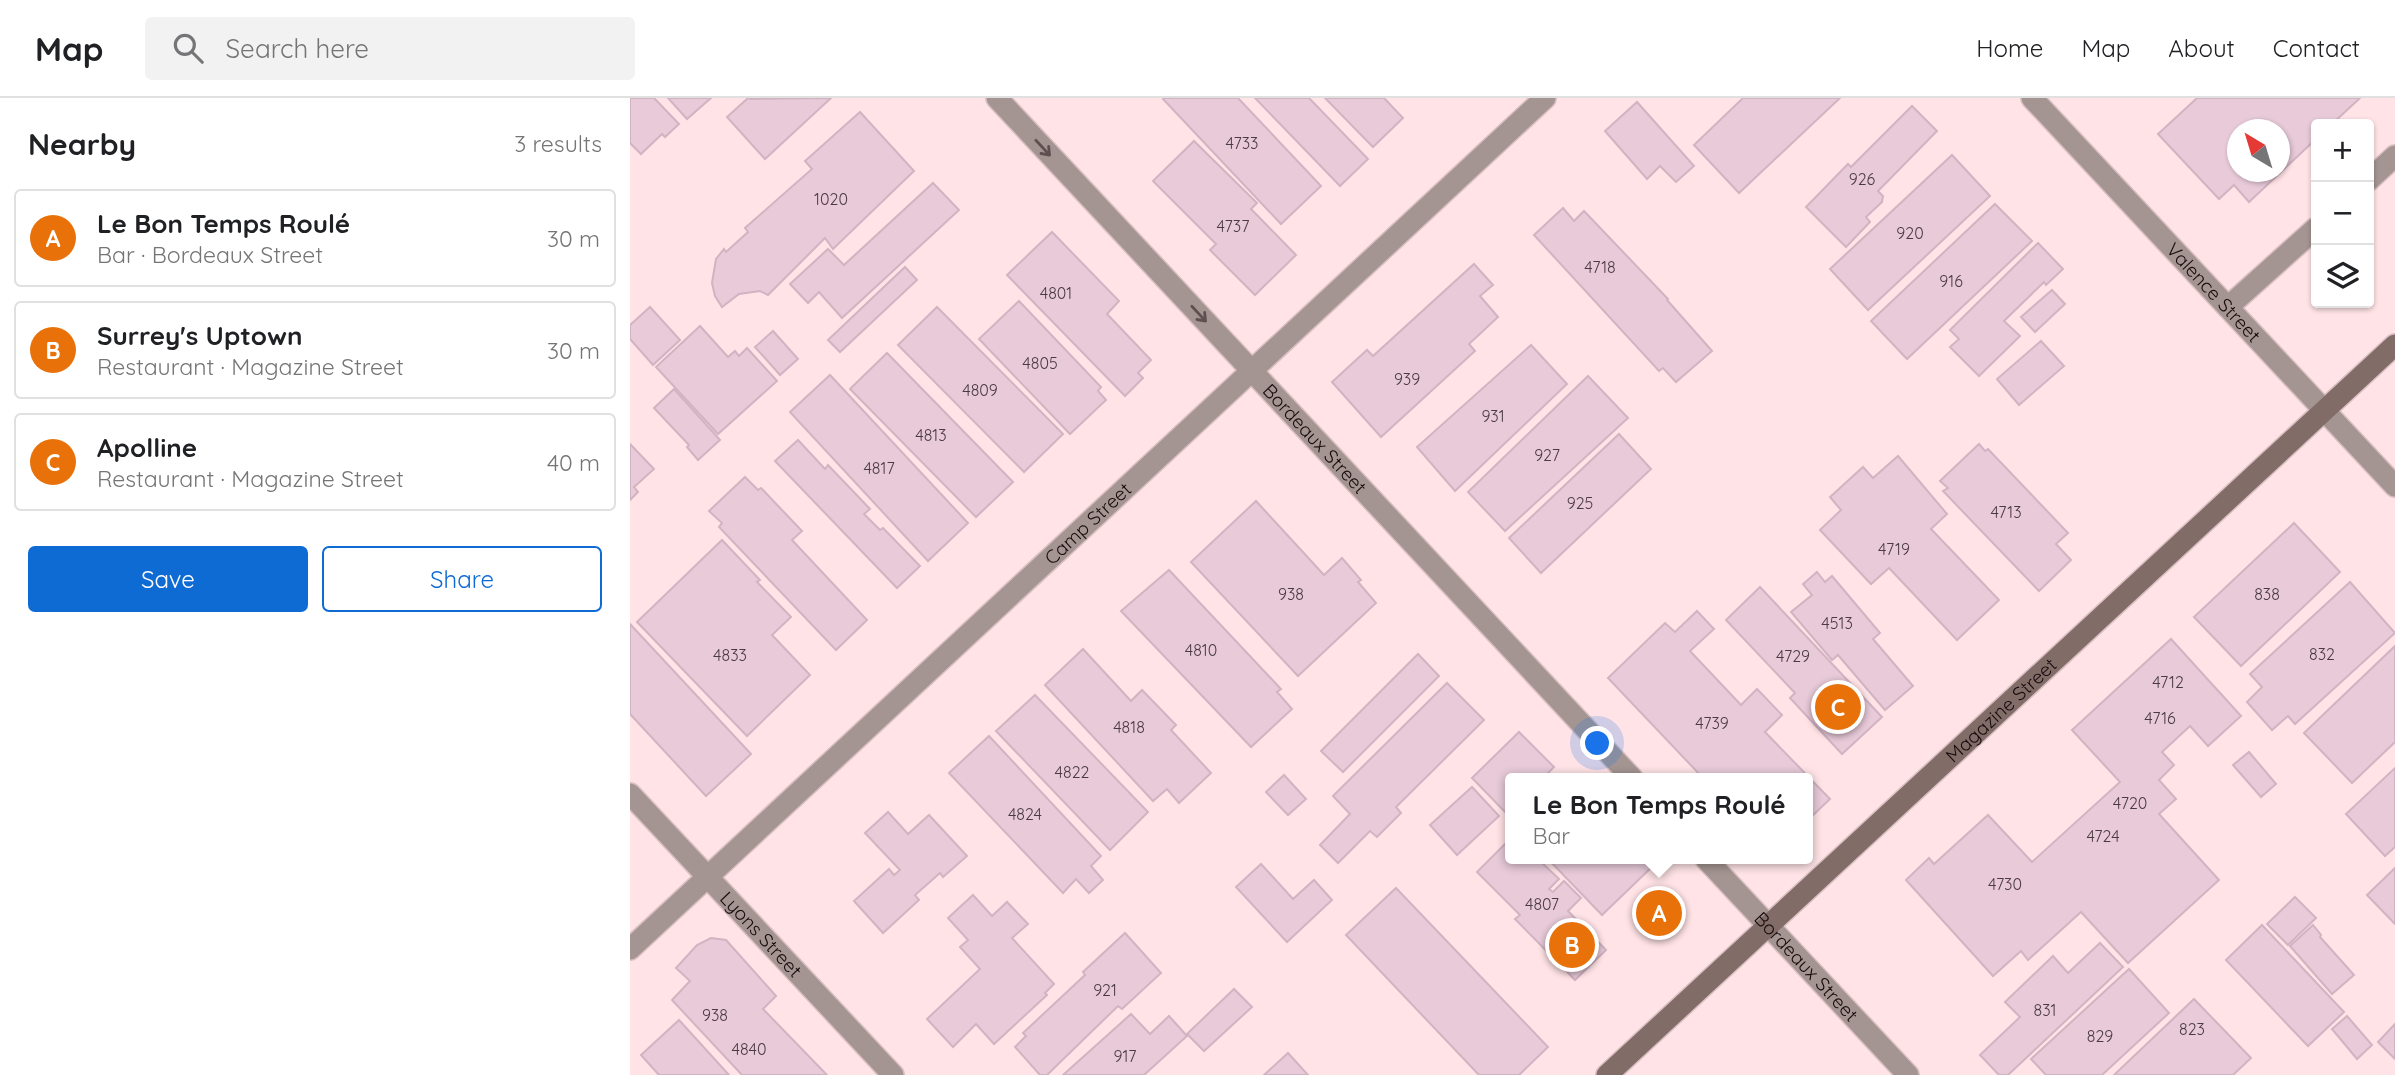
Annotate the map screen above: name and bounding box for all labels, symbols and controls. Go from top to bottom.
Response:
search box [145,17,635,80]
text: Map [35,28,103,69]
icon: search [169,29,207,67]
text: Search here [225,32,369,65]
text: Home [1976,33,2043,63]
text: Map [2081,33,2130,63]
text: About [2168,33,2235,63]
text: Contact [2273,33,2360,63]
north arrow [2227,119,2290,182]
map controls [2311,119,2374,308]
button: + [2311,119,2374,182]
text: Nearby [28,125,136,163]
text: 3 results [514,129,602,158]
house number: 4733 [1226,133,1258,153]
one-way arrow [1035,139,1052,156]
house number: 926 [1849,169,1876,189]
button: − [2311,182,2374,245]
house number: 1020 [814,189,848,209]
text: Le Bon Temps Roulé [97,207,350,240]
house number: 4737 [1217,216,1249,236]
house number: 920 [1896,223,1924,243]
text: A [46,224,60,253]
text: 30 m [547,224,600,253]
street label: Valence Street [2161,237,2266,347]
text: Bar · Bordeaux Street [97,240,323,269]
button: layers [2311,245,2374,308]
house number: 4718 [1584,257,1616,277]
house number: 916 [1939,271,1963,291]
house number: 4801 [1040,283,1072,303]
one-way arrow [1190,305,1207,322]
text: Surrey's Uptown [97,319,302,352]
text: B [45,336,61,365]
text: 30 m [547,336,600,365]
text: Restaurant · Magazine Street [97,352,404,381]
house number: 4805 [1022,353,1058,373]
house number: 939 [1394,369,1420,389]
street label: Bordeaux Street [1258,379,1372,499]
house number: 4809 [962,380,998,400]
house number: 931 [1481,406,1505,426]
house number: 4813 [915,425,947,445]
text: Apolline [97,431,197,464]
house number: 927 [1534,445,1560,465]
text: C [46,448,60,477]
text: 40 m [547,448,600,477]
house number: 4817 [863,458,895,478]
text: Restaurant · Magazine Street [97,464,404,493]
street label: Camp Street [1039,477,1136,570]
house number: 925 [1567,493,1593,513]
house number: 4713 [1990,502,2022,522]
house number: 4719 [1878,539,1910,559]
button: Save [28,546,308,612]
button: Share [322,546,602,612]
house number: 938 [1278,584,1304,604]
house number: 838 [2254,584,2280,604]
house number: 4513 [1821,613,1853,633]
house number: 4810 [1185,640,1217,660]
house number: 832 [2309,644,2335,664]
house number: 4833 [713,645,747,665]
house number: 4729 [1776,646,1810,666]
street label: Magazine Street [1940,653,2061,767]
house number: 4712 [2152,672,2184,692]
pin: C [1815,681,1861,733]
house number: 4716 [2144,708,2176,728]
house number: 4739 [1695,713,1729,733]
house number: 4818 [1113,717,1145,737]
your location [1580,726,1614,760]
house number: 4822 [1055,762,1090,782]
popup [1505,773,1813,864]
text: Le Bon Temps Roulé [1532,788,1786,821]
house number: 4720 [2113,793,2147,813]
house number: 4824 [1008,804,1042,824]
text: Bar [1532,821,1570,850]
house number: 4724 [2086,826,2120,846]
house number: 4730 [1988,874,2022,894]
street label: Lyons Street [715,886,807,982]
pin: A [1636,887,1682,939]
house number: 4807 [1525,894,1559,914]
street label: Bordeaux Street [1749,906,1864,1026]
pin: B [1549,919,1595,971]
house number: 921 [1093,980,1117,1000]
house number: 831 [2034,1000,2056,1020]
house number: 938 [702,1005,728,1025]
house number: 823 [2179,1019,2205,1039]
house number: 829 [2087,1026,2113,1046]
house number: 4840 [731,1039,767,1059]
house number: 917 [1113,1046,1137,1066]

